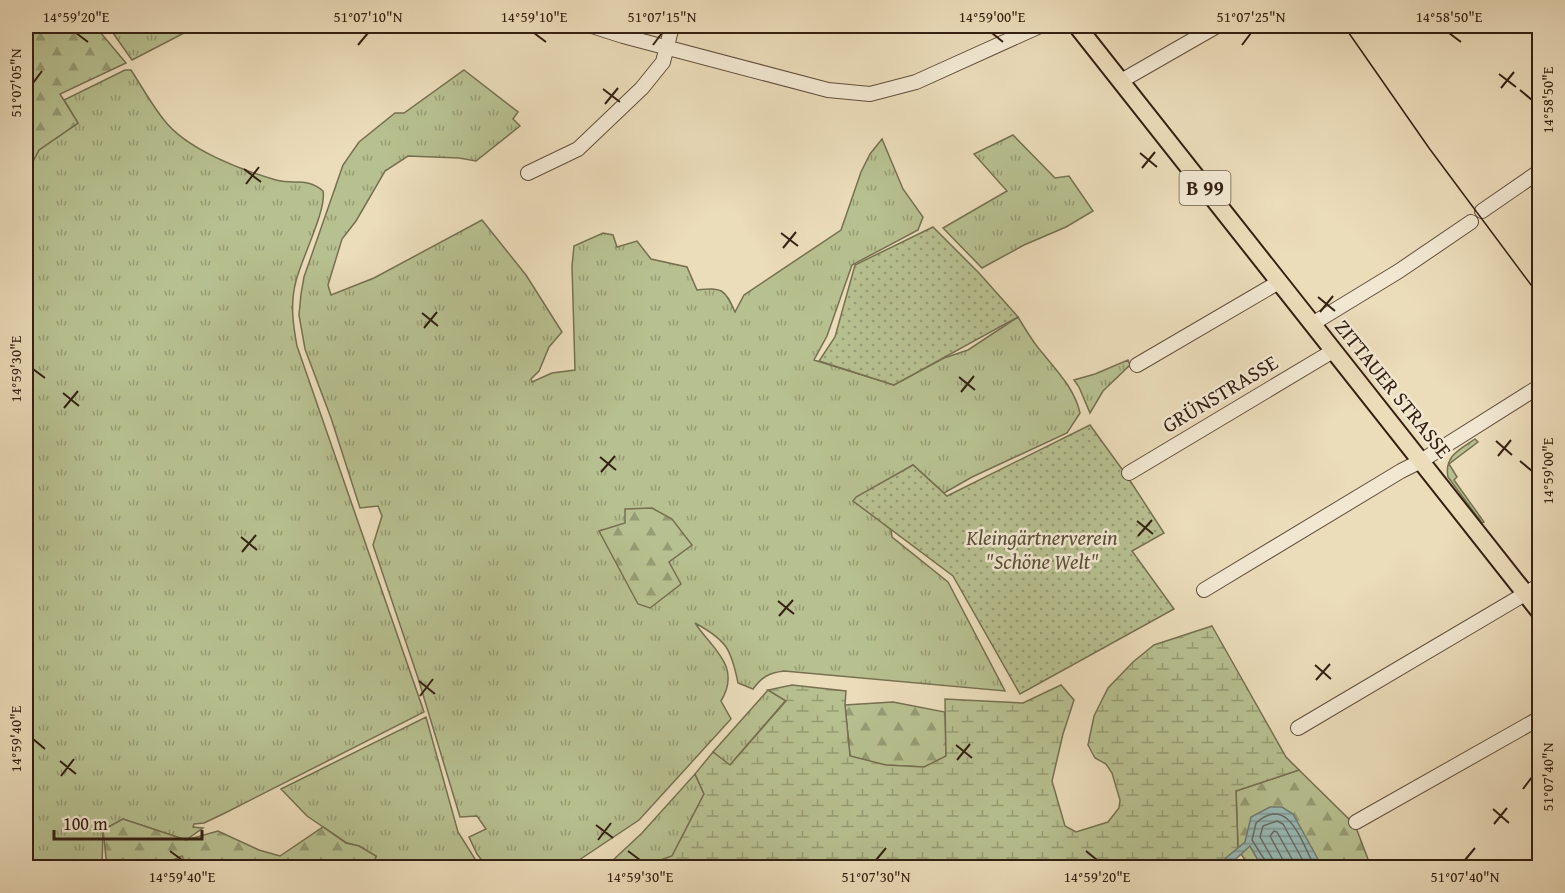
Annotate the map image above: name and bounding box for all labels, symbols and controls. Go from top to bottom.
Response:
text: 14°59'20"E [43,6,110,27]
text: 51°07'10"N [334,6,403,27]
text: 14°59'10"E [501,6,568,27]
text: 51°07'15"N [628,6,697,27]
text: 14°59'00"E [959,6,1026,27]
text: 51°07'25"N [1217,6,1286,27]
text: 14°58'50"E [1416,6,1483,27]
text: 51°07'05"N [5,48,26,117]
text: 14°58'50"E [1537,66,1558,133]
road number: B 99 [1180,171,1230,205]
street label: ZITTAUER STRASSE [1328,312,1459,465]
text: 14°59'30"E [5,335,26,402]
street label: GRÜNSTRASSE [1156,347,1284,440]
text: 14°59'00"E [1537,437,1558,504]
park label: Kleingärtnerverein "Schöne Welt" [965,522,1118,577]
text: 14°59'40"E [5,705,26,772]
text: 51°07'40"N [1537,742,1558,811]
scale bar [54,803,202,841]
text: 100 m [63,810,108,837]
text: 14°59'40"E [149,866,216,887]
text: 14°59'30"E [607,866,674,887]
text: 51°07'30"N [842,866,911,887]
text: 14°59'20"E [1064,866,1131,887]
text: 51°07'40"N [1431,866,1500,887]

